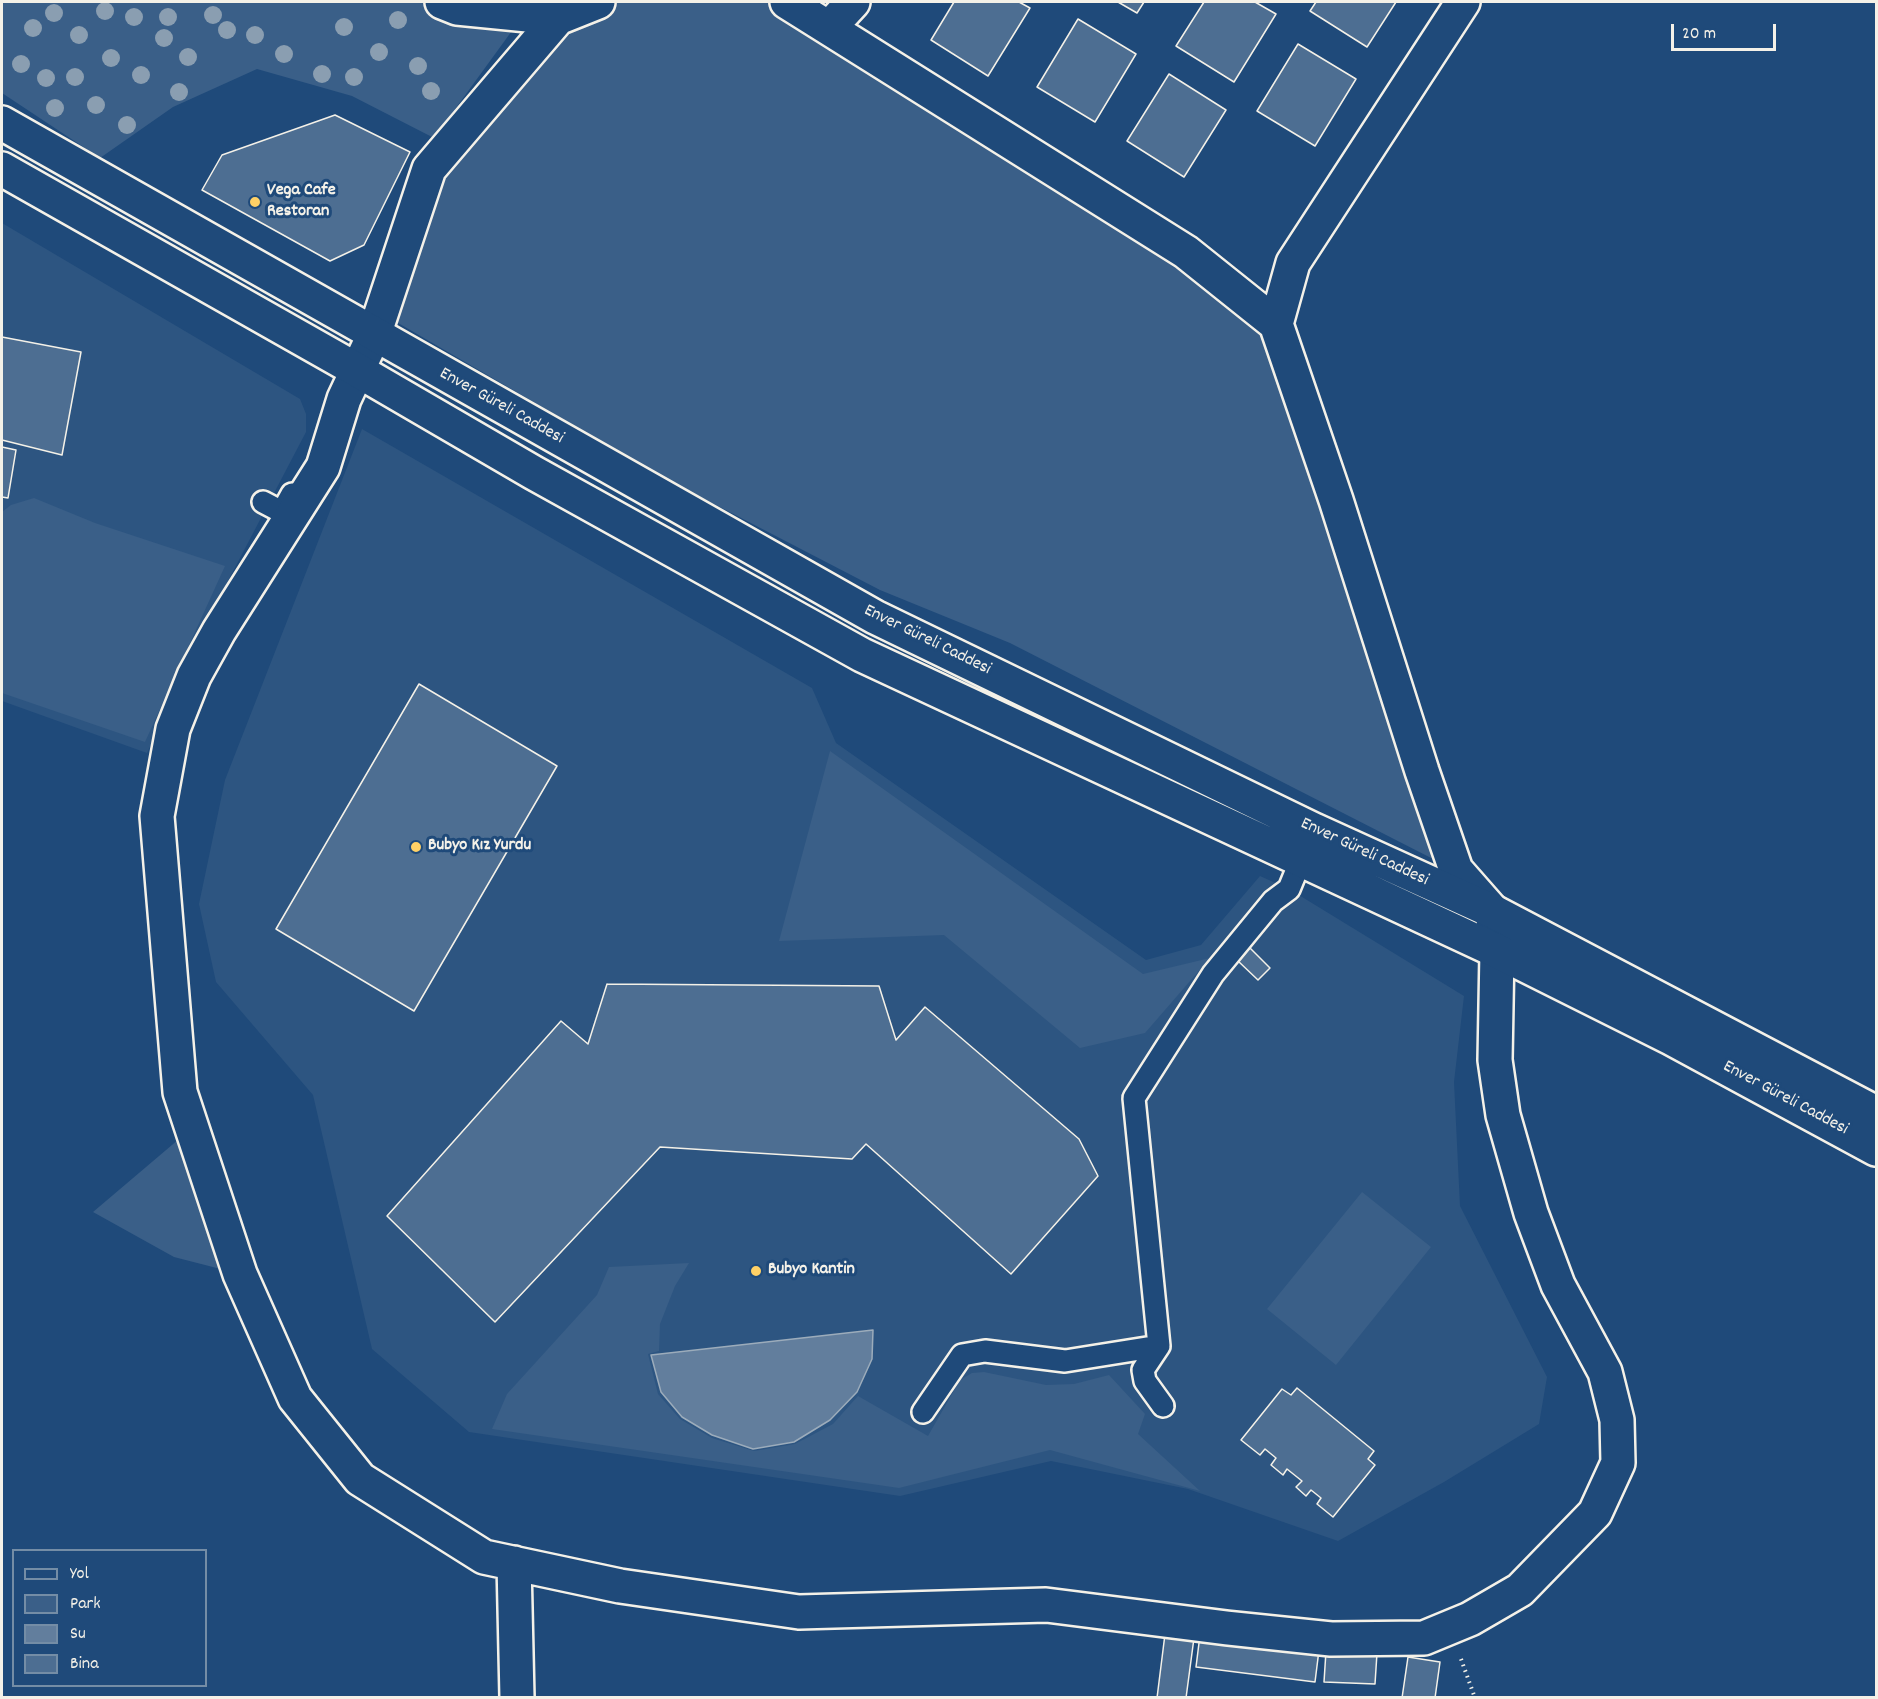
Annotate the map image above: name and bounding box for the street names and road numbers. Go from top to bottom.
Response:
street label: Enver Güreli Caddesi [435,364,567,450]
street label: Enver Güreli Caddesi [860,601,994,681]
street label: Enver Güreli Caddesi [1297,814,1431,892]
street label: Enver Güreli Caddesi [1719,1057,1851,1141]

